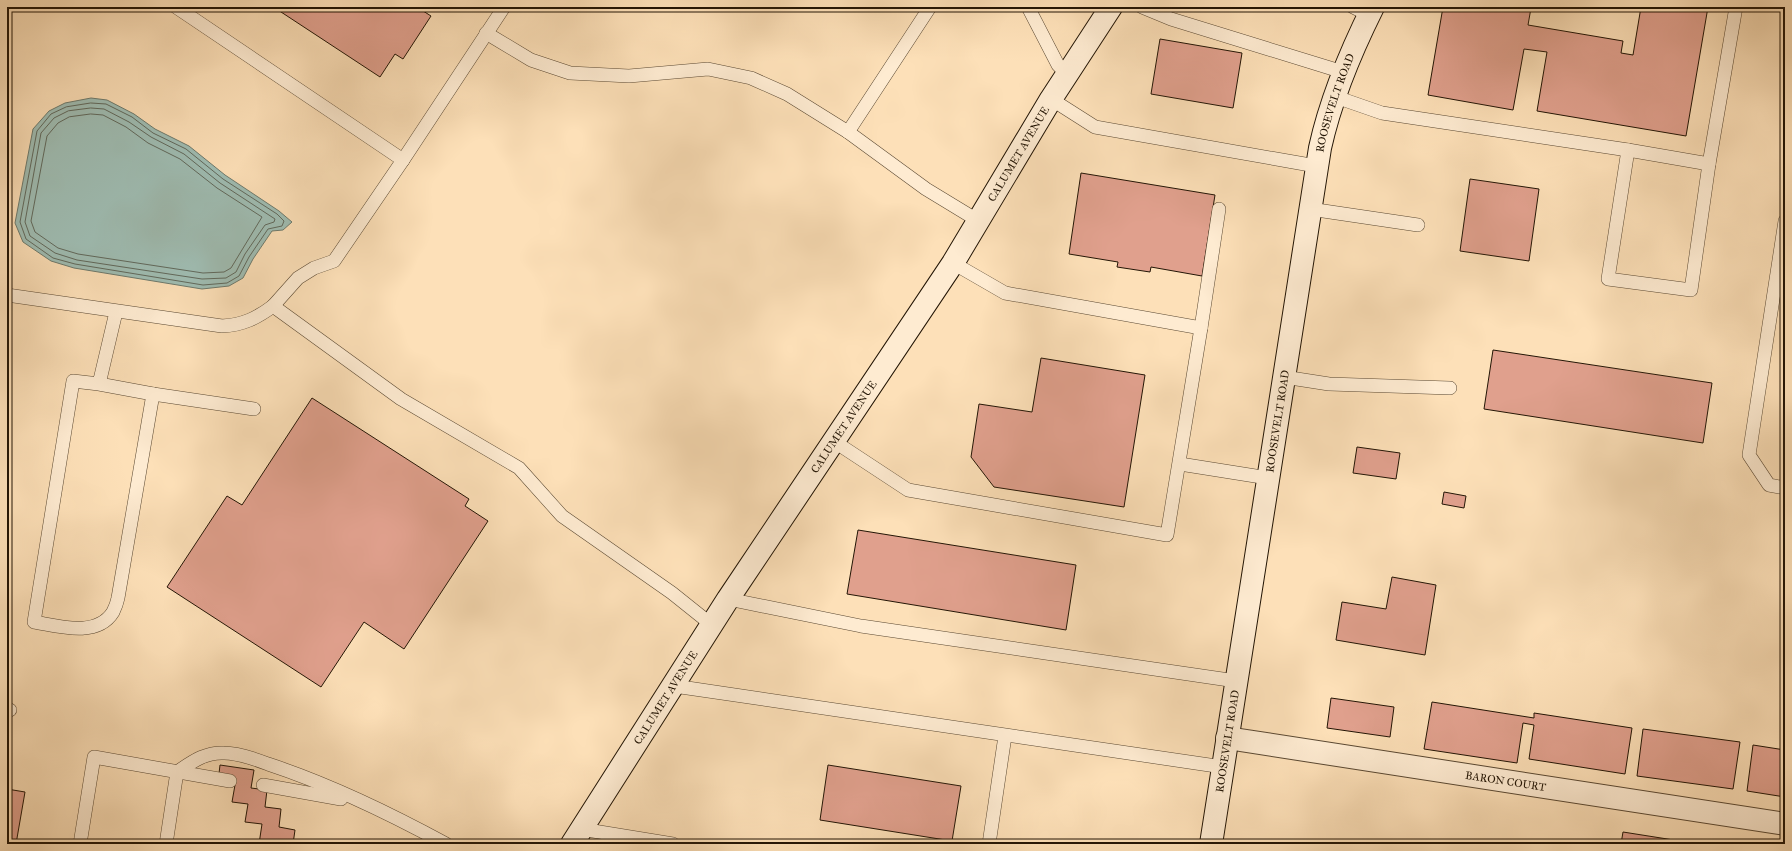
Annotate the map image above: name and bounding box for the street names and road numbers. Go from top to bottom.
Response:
street label: ROOSEVELT ROAD [1313,51,1357,153]
street label: CALUMET AVENUE [985,104,1052,204]
street label: ROOSEVELT ROAD [1263,369,1292,473]
street label: CALUMET AVENUE [808,378,879,475]
street label: CALUMET AVENUE [631,648,700,747]
street label: ROOSEVELT ROAD [1213,689,1242,793]
street label: BARON COURT [1464,768,1548,794]

